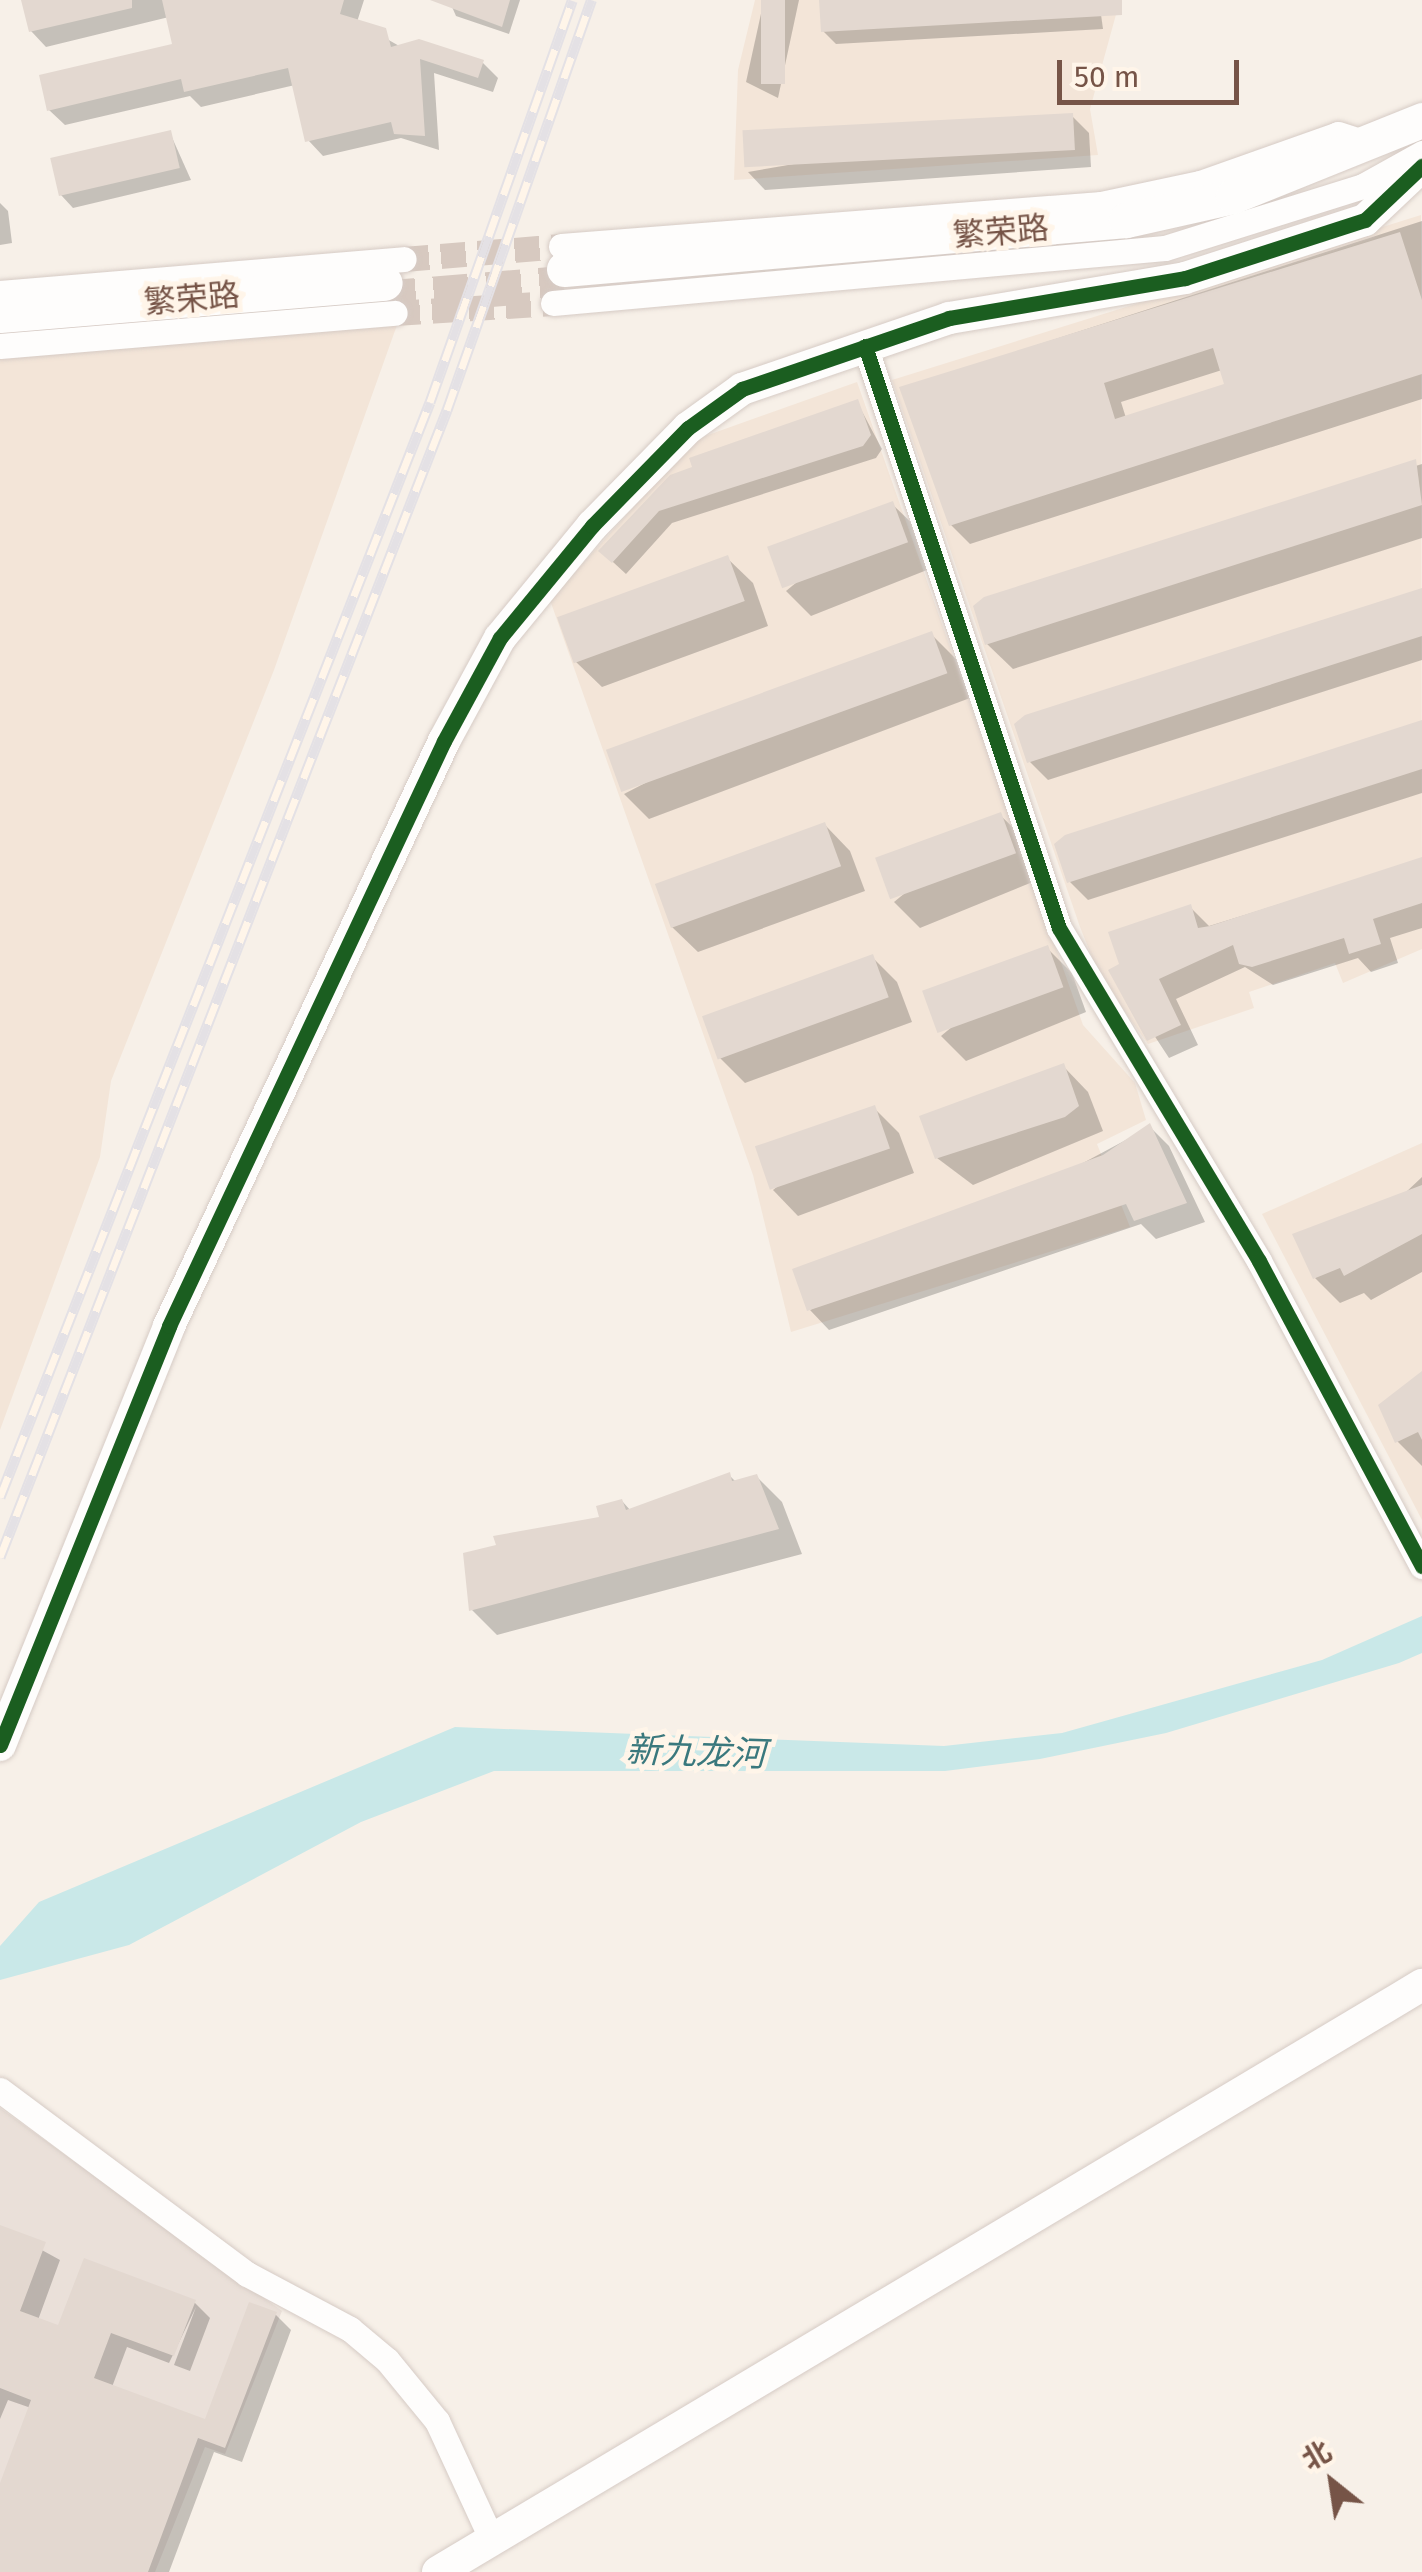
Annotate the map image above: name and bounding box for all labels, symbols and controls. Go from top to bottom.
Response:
scale bar [1062,40,1244,102]
text: 50 m [1074,59,1139,95]
street label: 繁荣路 [952,209,1050,255]
street label: 繁荣路 [143,276,241,322]
water label: 新九龙河 [625,1729,767,1775]
north arrow [1282,2432,1382,2532]
text: 北 [1296,2434,1337,2477]

